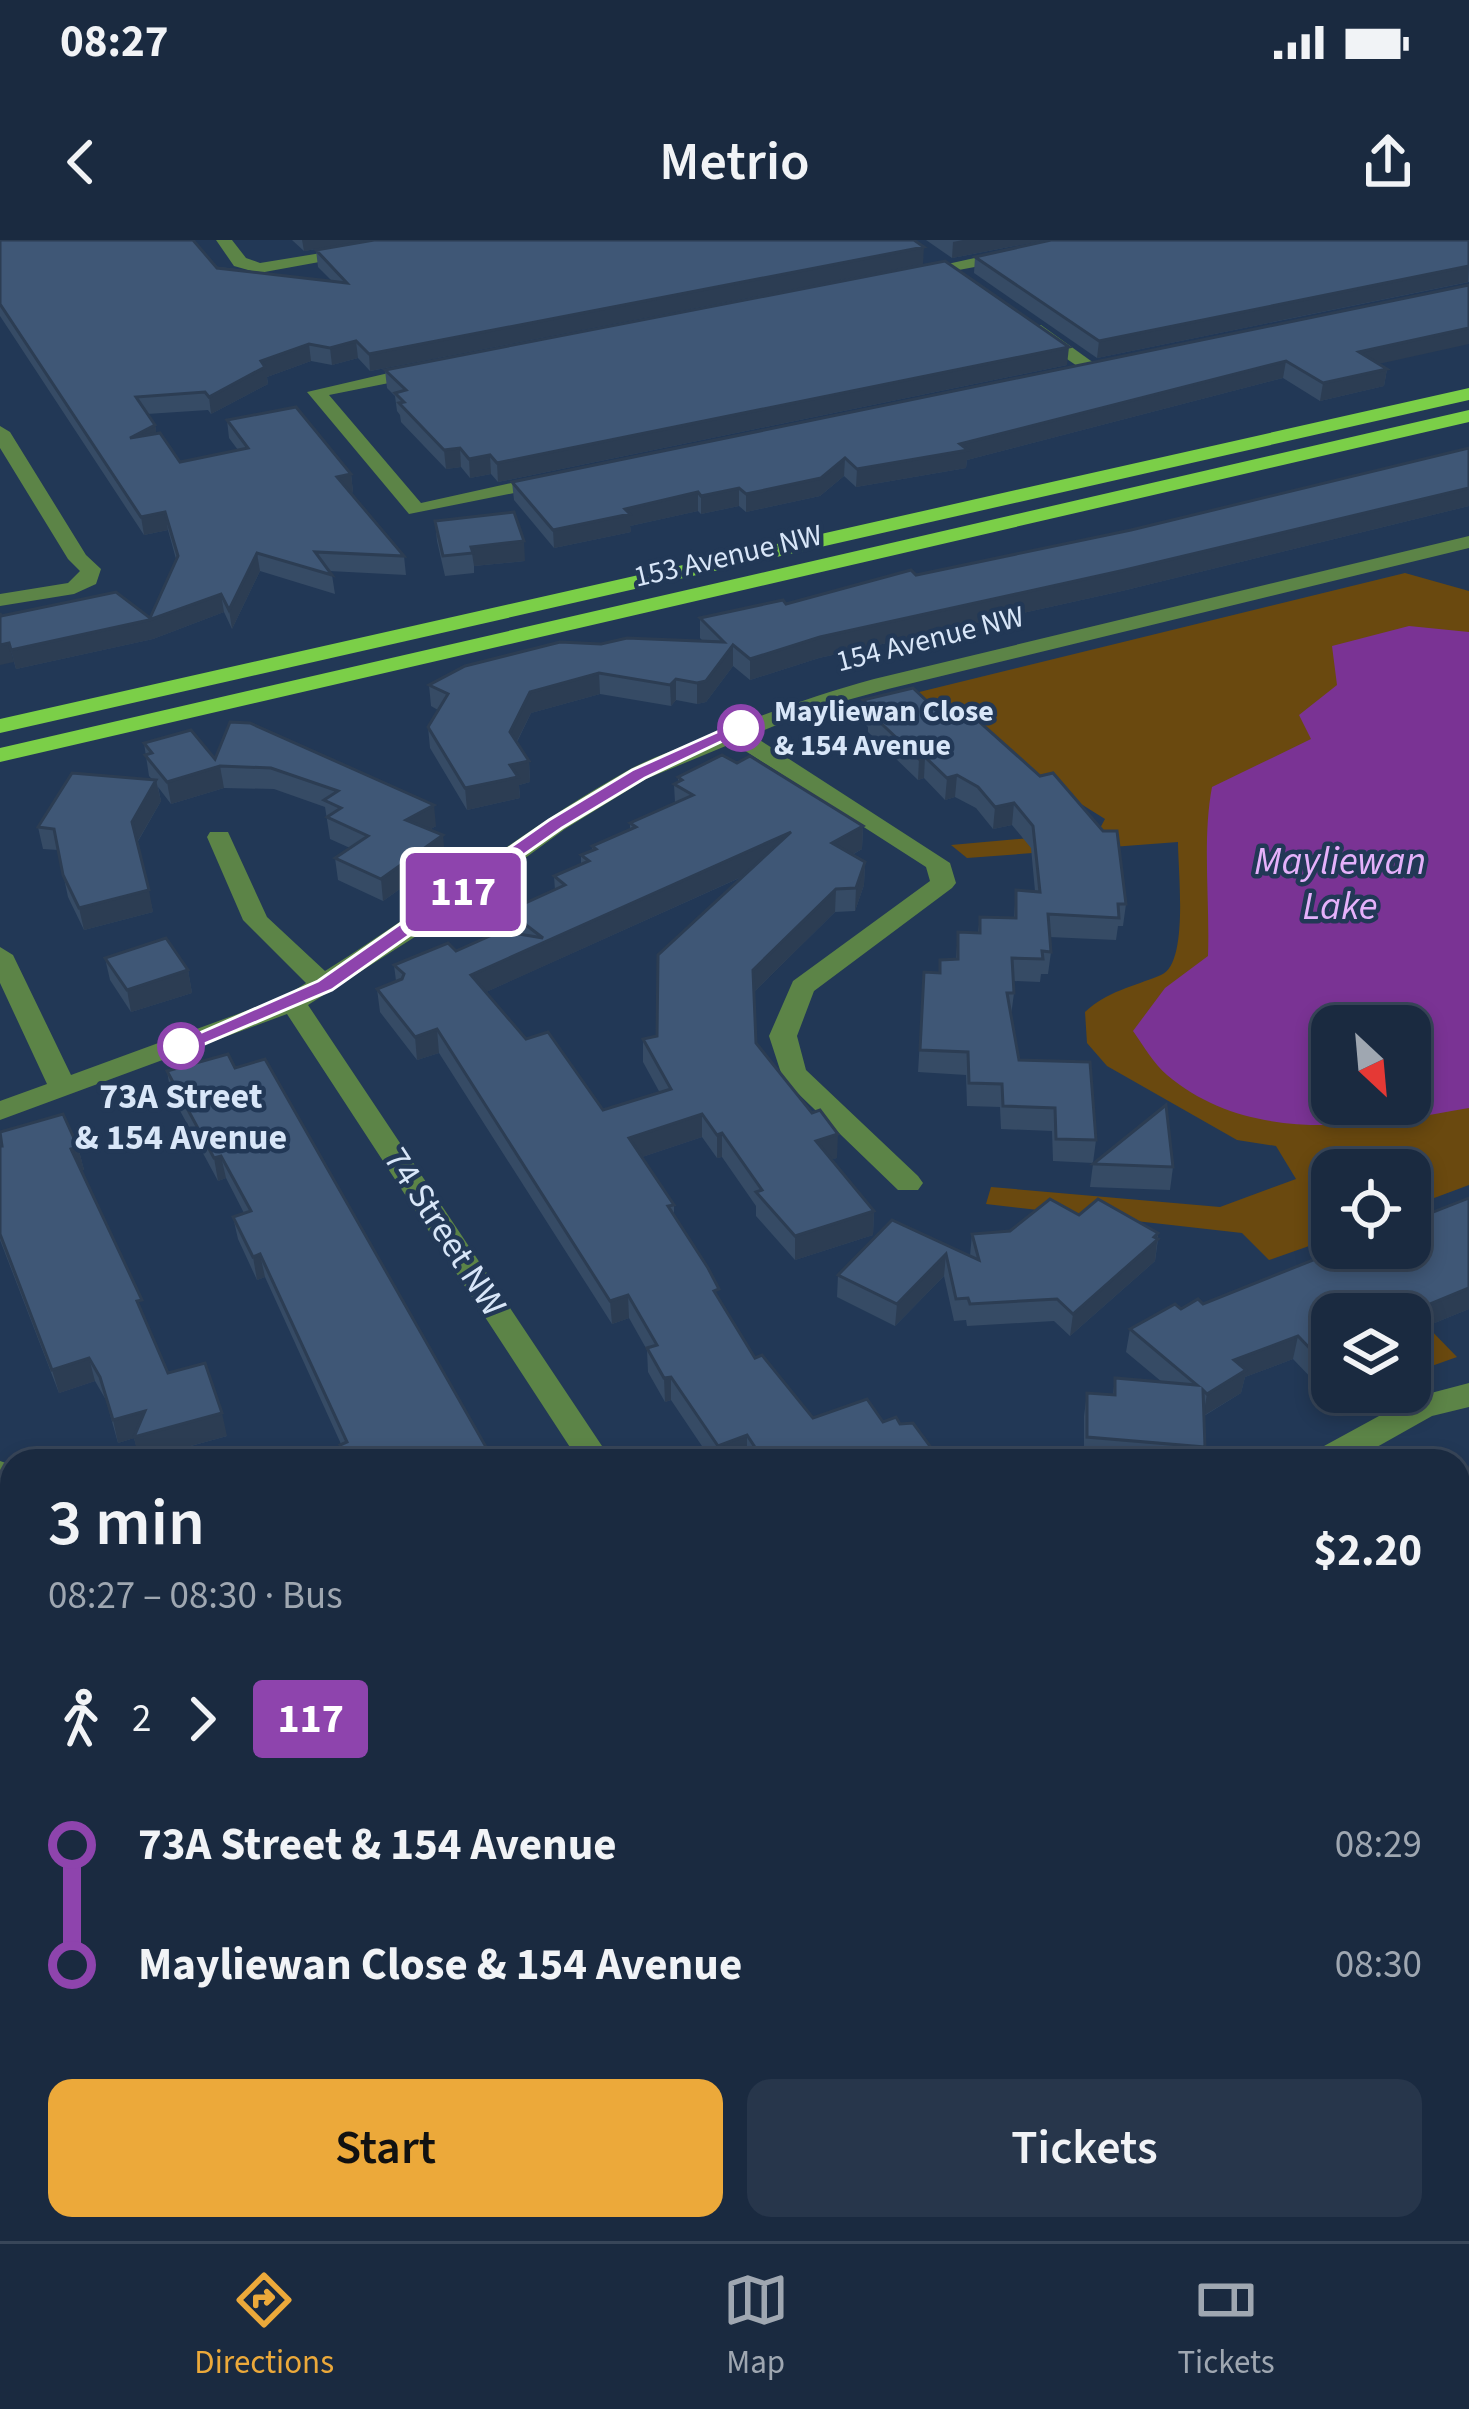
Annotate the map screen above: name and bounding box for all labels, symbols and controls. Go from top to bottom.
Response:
text: 08:27 [60,10,169,74]
text: Metrio [659,124,810,201]
icon: back [48,129,114,195]
icon: share [1355,129,1421,195]
street label: 153 Avenue NW [630,513,826,599]
street label: 154 Avenue NW [832,595,1028,683]
place label: Mayliewan Close & 154 Avenue [774,690,994,767]
marker: Mayliewan Close & 154 Avenue [719,706,763,750]
water label: Mayliewan Lake [1254,834,1426,935]
line badge: 117 [394,853,532,931]
text: 117 [430,862,496,922]
north arrow [1311,1005,1431,1125]
map controls [1311,1005,1431,1413]
marker: 73A Street & 154 Avenue [159,1024,203,1068]
place label: 73A Street & 154 Avenue [75,1071,287,1163]
street label: 74 Street NW [371,1138,519,1326]
button: locate [1311,1149,1431,1269]
button: layers [1311,1293,1431,1413]
text: 3 min [48,1476,205,1570]
text: $2.20 [1313,1519,1422,1583]
text: 08:27 – 08:30 · Bus [48,1568,343,1624]
icon: walk [48,1686,114,1752]
icon: forward [169,1686,235,1752]
text: 117 [277,1689,344,1749]
text: 2 [132,1691,151,1747]
text: 73A Street & 154 Avenue [138,1813,617,1877]
text: 08:29 [1335,1817,1422,1873]
text: Mayliewan Close & 154 Avenue [138,1933,742,1997]
text: 08:30 [1335,1937,1422,1993]
button: Start [48,2079,723,2217]
button: Tickets [747,2079,1422,2217]
tab: Directions [194,2267,334,2386]
tab: Map [723,2267,789,2386]
tab: Tickets [1177,2267,1275,2386]

